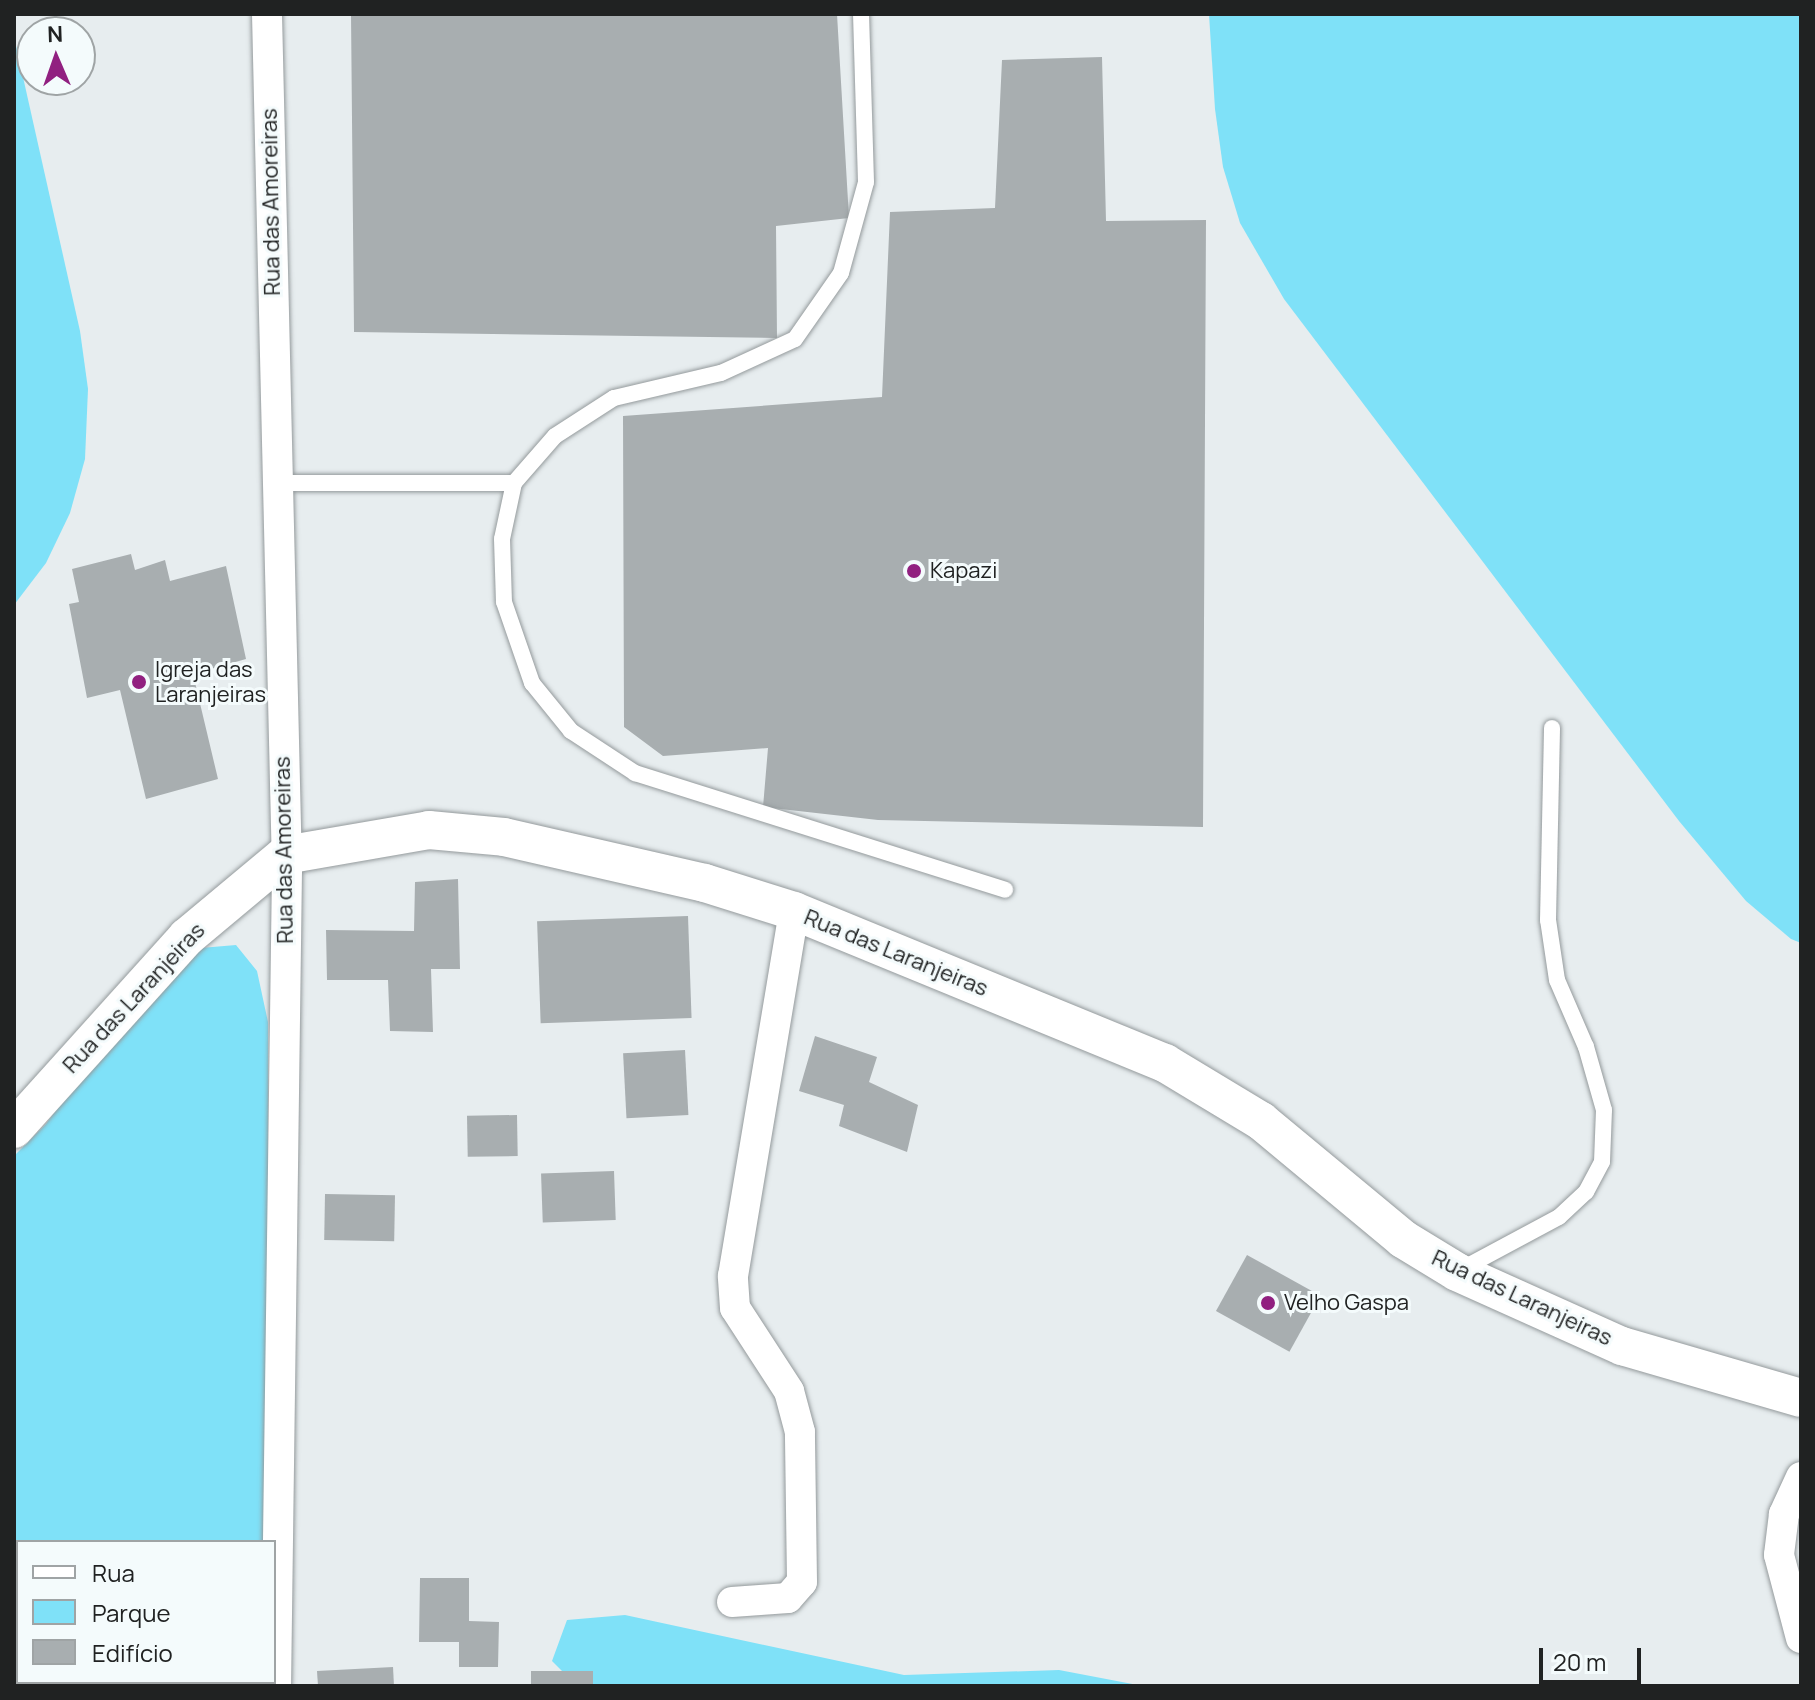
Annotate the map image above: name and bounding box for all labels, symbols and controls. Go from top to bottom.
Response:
north arrow [16,16,96,96]
text: N [47,19,64,49]
street label: Rua das Amoreiras [256,108,286,296]
place label: Kapazi [930,558,997,584]
marker: Kapazi [905,562,923,580]
place label: Igreja das Laranjeiras [155,656,266,708]
marker: Igreja das Laranjeiras [130,673,148,691]
street label: Rua das Amoreiras [269,756,299,944]
street label: Rua das Laranjeiras [800,904,992,1002]
street label: Rua das Laranjeiras [58,917,210,1079]
street label: Rua das Laranjeiras [1428,1245,1616,1351]
place label: Velho Gaspa [1284,1290,1409,1316]
marker: Velho Gaspa [1259,1294,1277,1312]
legend [16,1540,276,1684]
text: Rua [92,1556,135,1589]
text: Parque [92,1596,170,1629]
scale bar [1543,1632,1645,1682]
text: Edifício [92,1636,173,1669]
text: 20 m [1553,1645,1606,1678]

